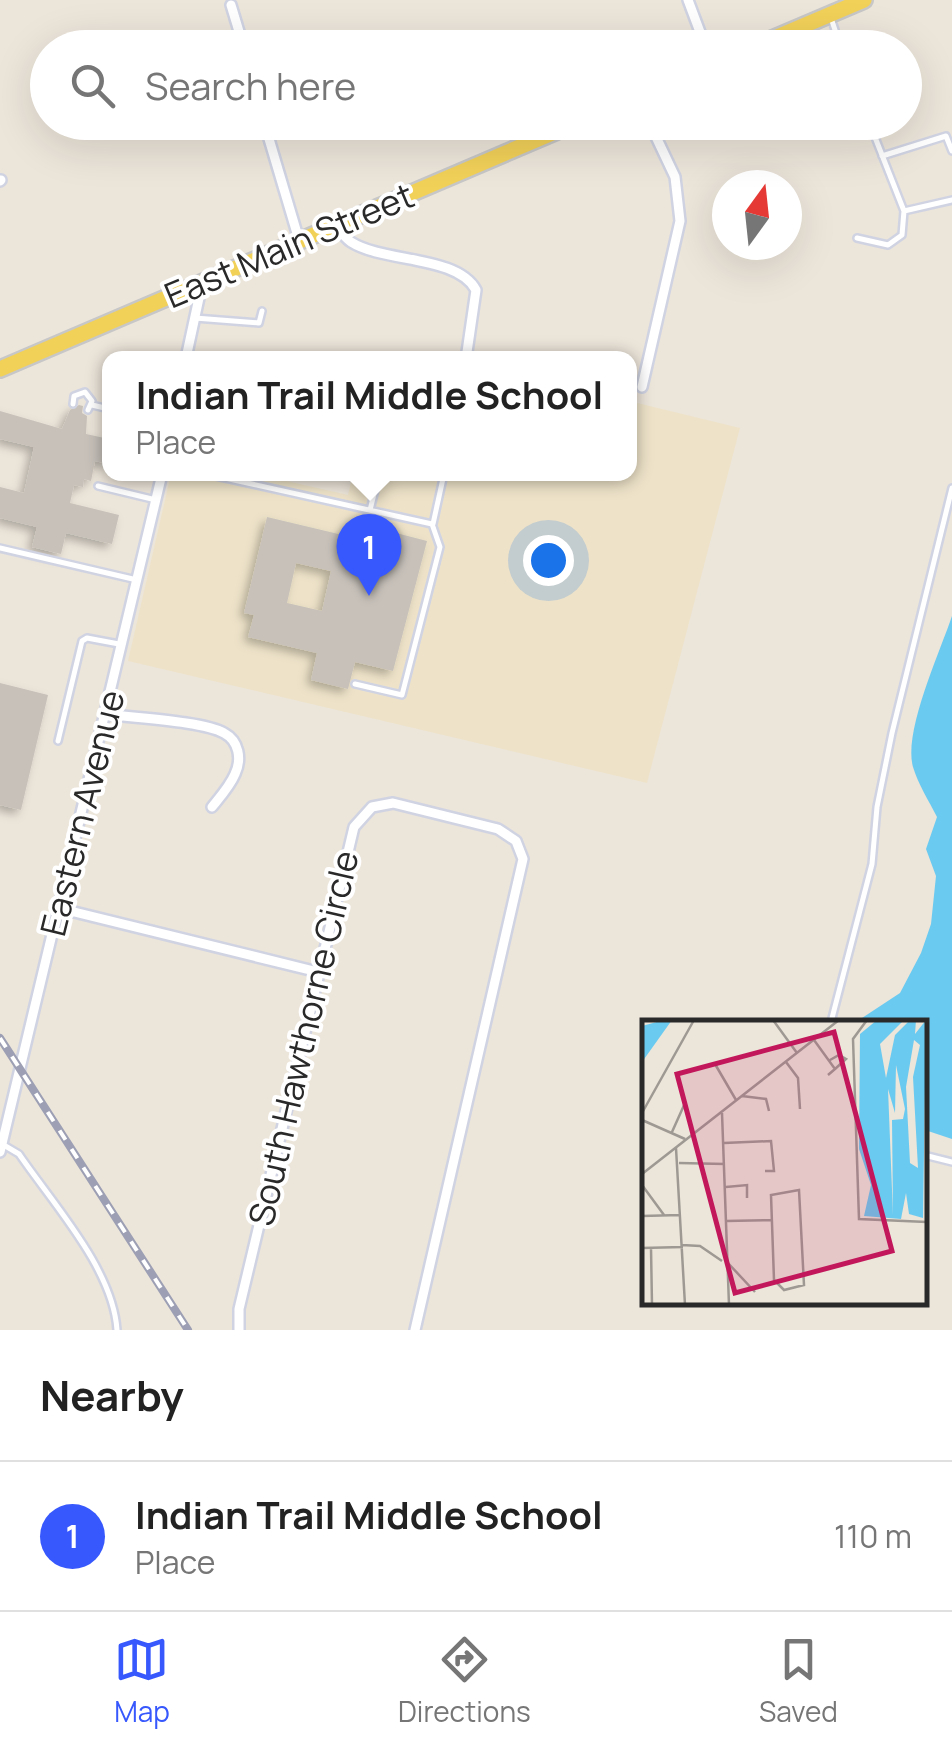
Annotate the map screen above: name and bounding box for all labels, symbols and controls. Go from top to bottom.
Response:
search box [30,30,922,140]
icon: search [65,58,120,113]
text: Search here [145,59,356,111]
north arrow [712,170,802,260]
street label: East Main Street [157,171,421,319]
popup [102,351,637,481]
text: Indian Trail Middle School [136,368,603,420]
text: Place [136,420,216,464]
pin: 1 [336,514,402,596]
your location [523,535,574,586]
street label: Eastern Avenue [28,685,136,941]
street label: South Hawthorne Circle [236,846,370,1230]
inset map [642,1020,927,1305]
text: Nearby [40,1366,184,1424]
text: Indian Trail Middle School [135,1488,603,1540]
text: 1 [65,1514,80,1558]
text: 110 m [834,1514,912,1558]
text: Place [135,1540,216,1584]
tab: Map [114,1632,170,1730]
tab: Directions [398,1632,531,1730]
tab: Saved [759,1632,838,1730]

